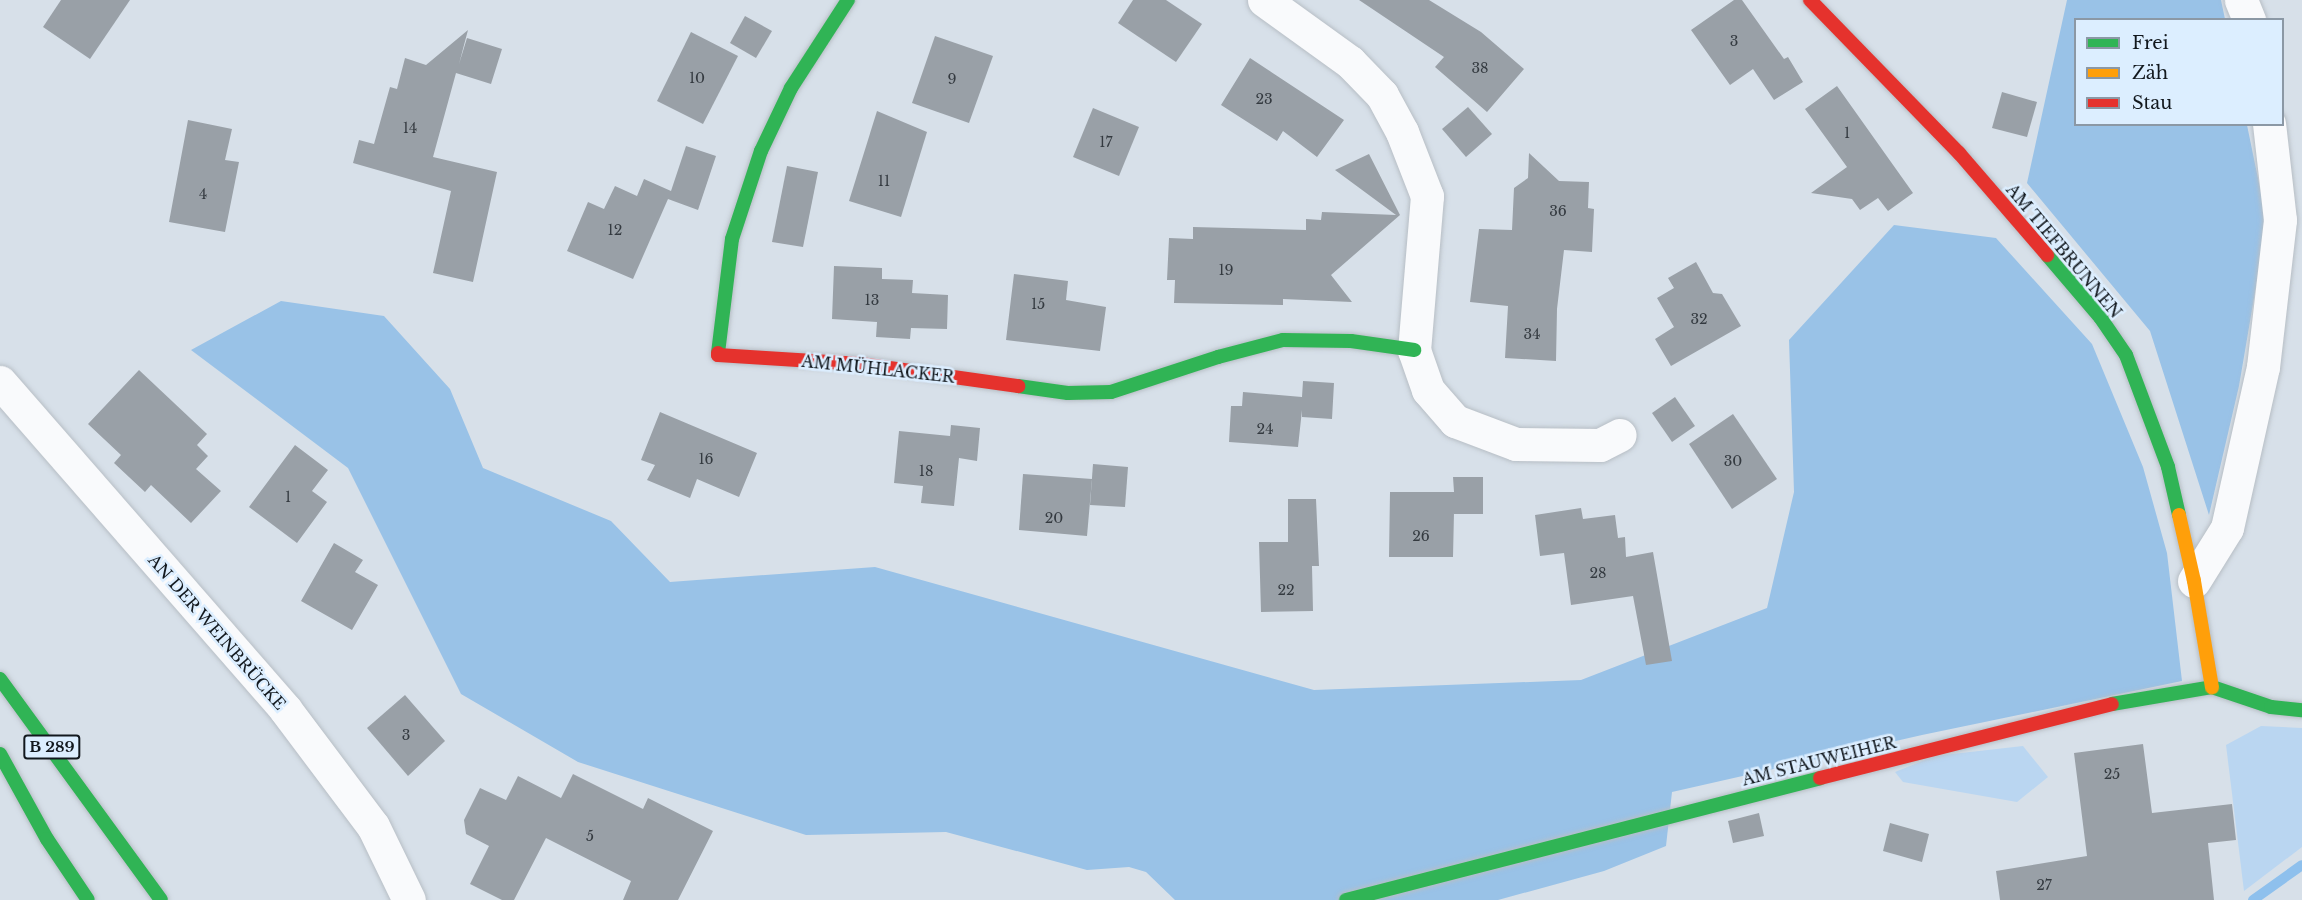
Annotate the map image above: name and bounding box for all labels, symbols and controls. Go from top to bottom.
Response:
legend [2074,18,2284,126]
text: Frei [2132,32,2169,54]
house number: 3 [1730,33,1738,49]
house number: 38 [1471,60,1489,76]
text: Zäh [2132,62,2168,84]
house number: 10 [689,70,705,86]
house number: 9 [947,71,957,87]
house number: 23 [1255,91,1273,107]
text: Stau [2132,92,2172,114]
house number: 14 [403,120,417,136]
house number: 1 [1844,125,1850,141]
house number: 17 [1099,134,1113,150]
house number: 11 [878,173,890,189]
street label: AM TIEFBRUNNEN [2002,180,2126,322]
house number: 4 [199,186,207,202]
house number: 36 [1549,203,1567,219]
house number: 12 [608,222,622,238]
house number: 19 [1218,262,1234,278]
house number: 13 [865,292,879,308]
house number: 15 [1031,296,1045,312]
house number: 32 [1690,311,1708,327]
house number: 34 [1524,326,1540,342]
street label: AM MÜHLACKER [801,351,955,387]
house number: 24 [1257,421,1273,437]
house number: 16 [698,451,714,467]
house number: 30 [1724,453,1742,469]
house number: 18 [919,463,933,479]
house number: 1 [285,489,291,505]
house number: 20 [1045,510,1063,526]
house number: 26 [1412,528,1430,544]
street label: AN DER WEINBRÜCKE [144,550,290,714]
house number: 28 [1589,565,1607,581]
house number: 22 [1277,582,1295,598]
house number: 3 [402,727,410,743]
street label: AM STAUWEIHER [1740,733,1898,789]
road number: B 289 [22,735,82,759]
house number: 25 [2104,766,2120,782]
house number: 5 [586,828,594,844]
house number: 27 [2036,877,2052,893]

